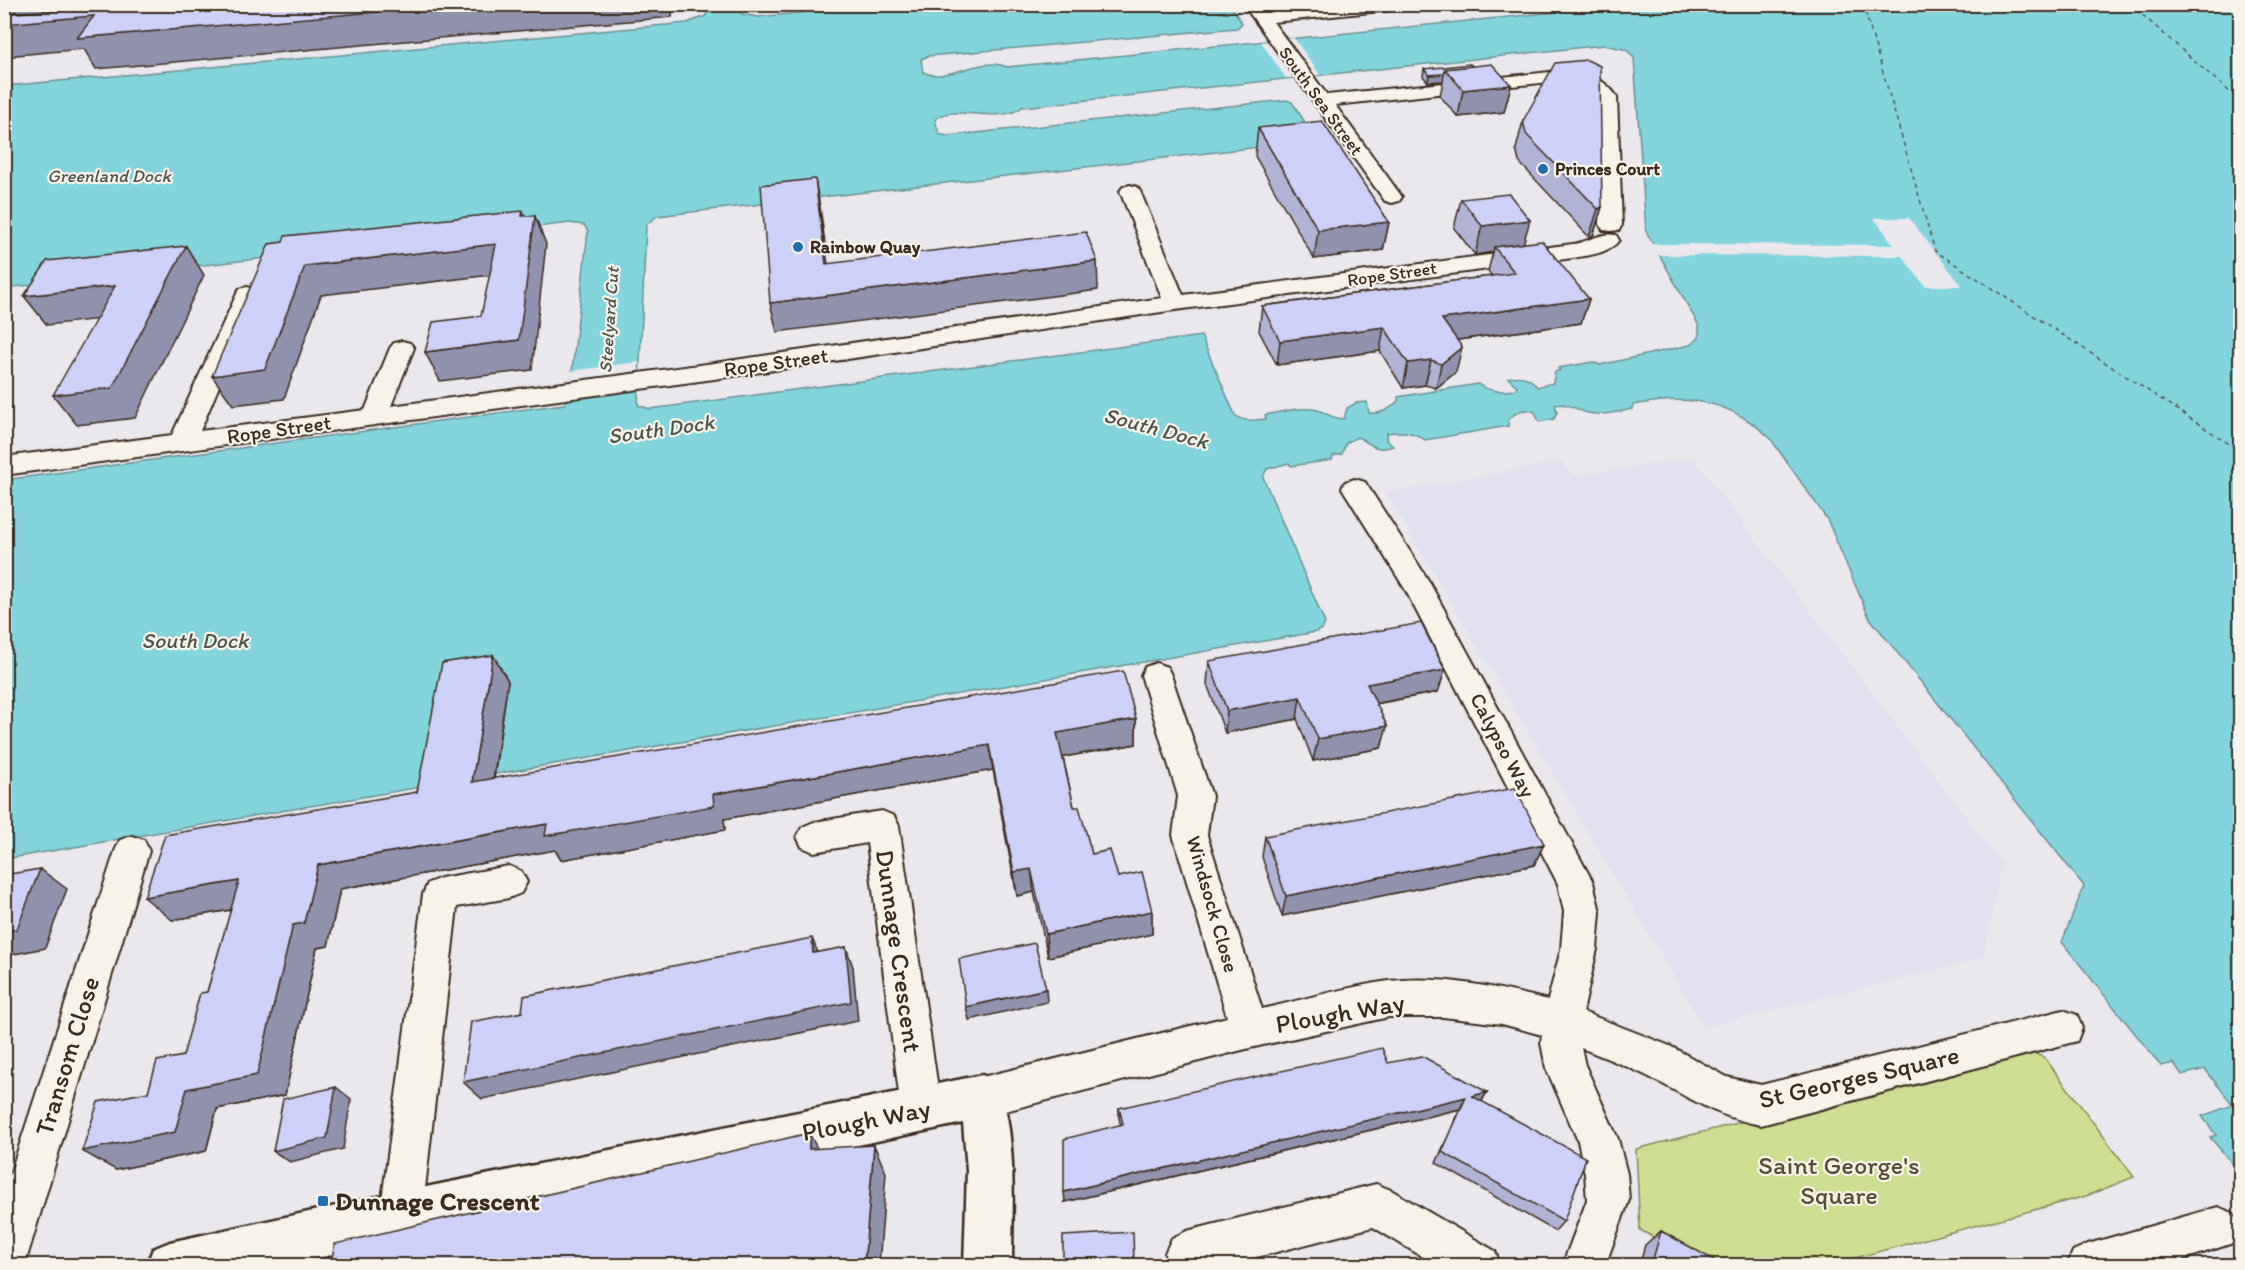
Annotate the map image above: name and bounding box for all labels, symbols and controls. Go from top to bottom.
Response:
street label: South Sea Street [1274,42,1368,160]
place label: Princes Court [1555,158,1660,180]
marker: Princes Court [1536,162,1550,176]
water label: Greenland Dock [47,165,172,187]
place label: Rainbow Quay [810,236,921,258]
marker: Rainbow Quay [791,240,805,254]
street label: Rope Street [1346,257,1438,291]
water label: Steelyard Cut [594,264,624,374]
street label: Rope Street [722,342,830,382]
water label: South Dock [1101,401,1213,455]
water label: South Dock [606,408,717,450]
street label: Rope Street [225,409,333,449]
water label: South Dock [142,627,250,654]
street label: Calypso Way [1465,688,1541,802]
street label: Windsock Close [1182,833,1244,975]
street label: Dunnage Crescent [869,848,929,1055]
street label: Transom Close [28,973,106,1139]
street label: Plough Way [1273,986,1407,1040]
street label: St Georges Square [1756,1038,1962,1116]
street label: Plough Way [799,1092,933,1148]
park label: Saint George's Square [1758,1149,1920,1211]
place label: Dunnage Crescent [335,1185,540,1217]
marker: Dunnage Crescent [316,1194,330,1208]

